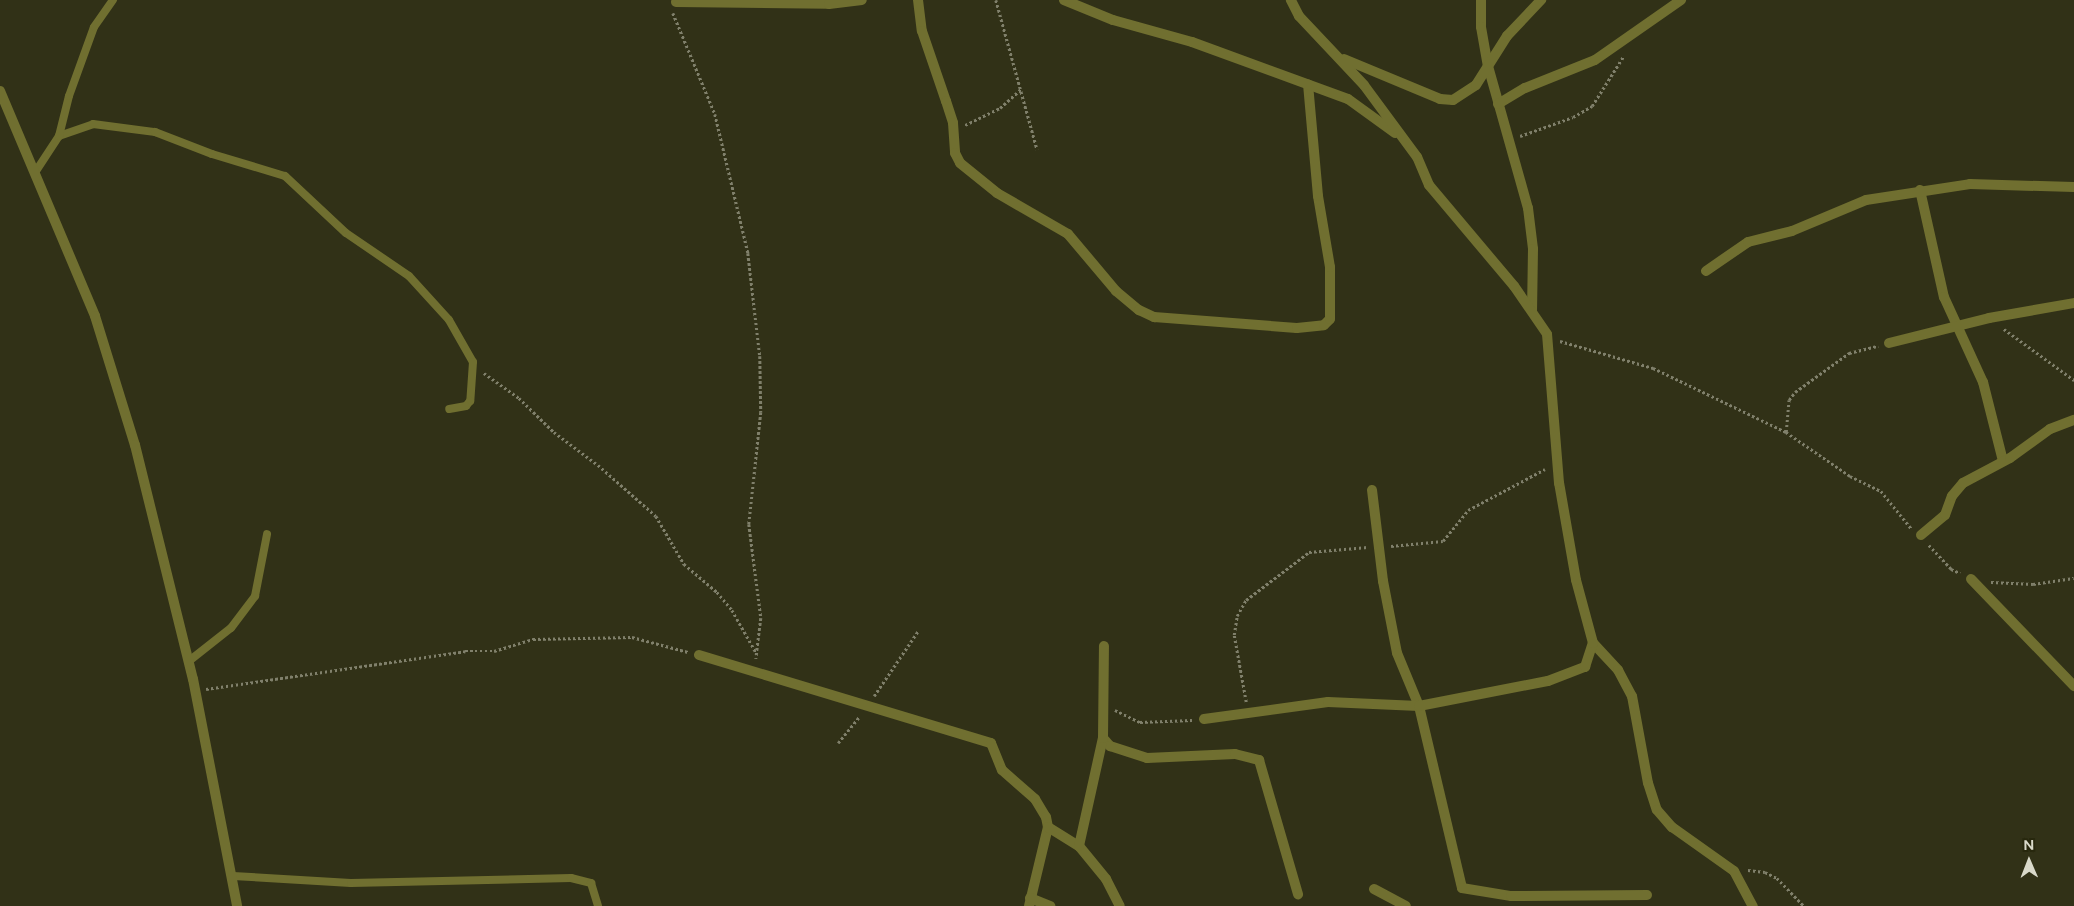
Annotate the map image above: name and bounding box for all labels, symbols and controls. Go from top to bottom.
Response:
north arrow [2004,836,2054,886]
text: N [2023,837,2034,854]

